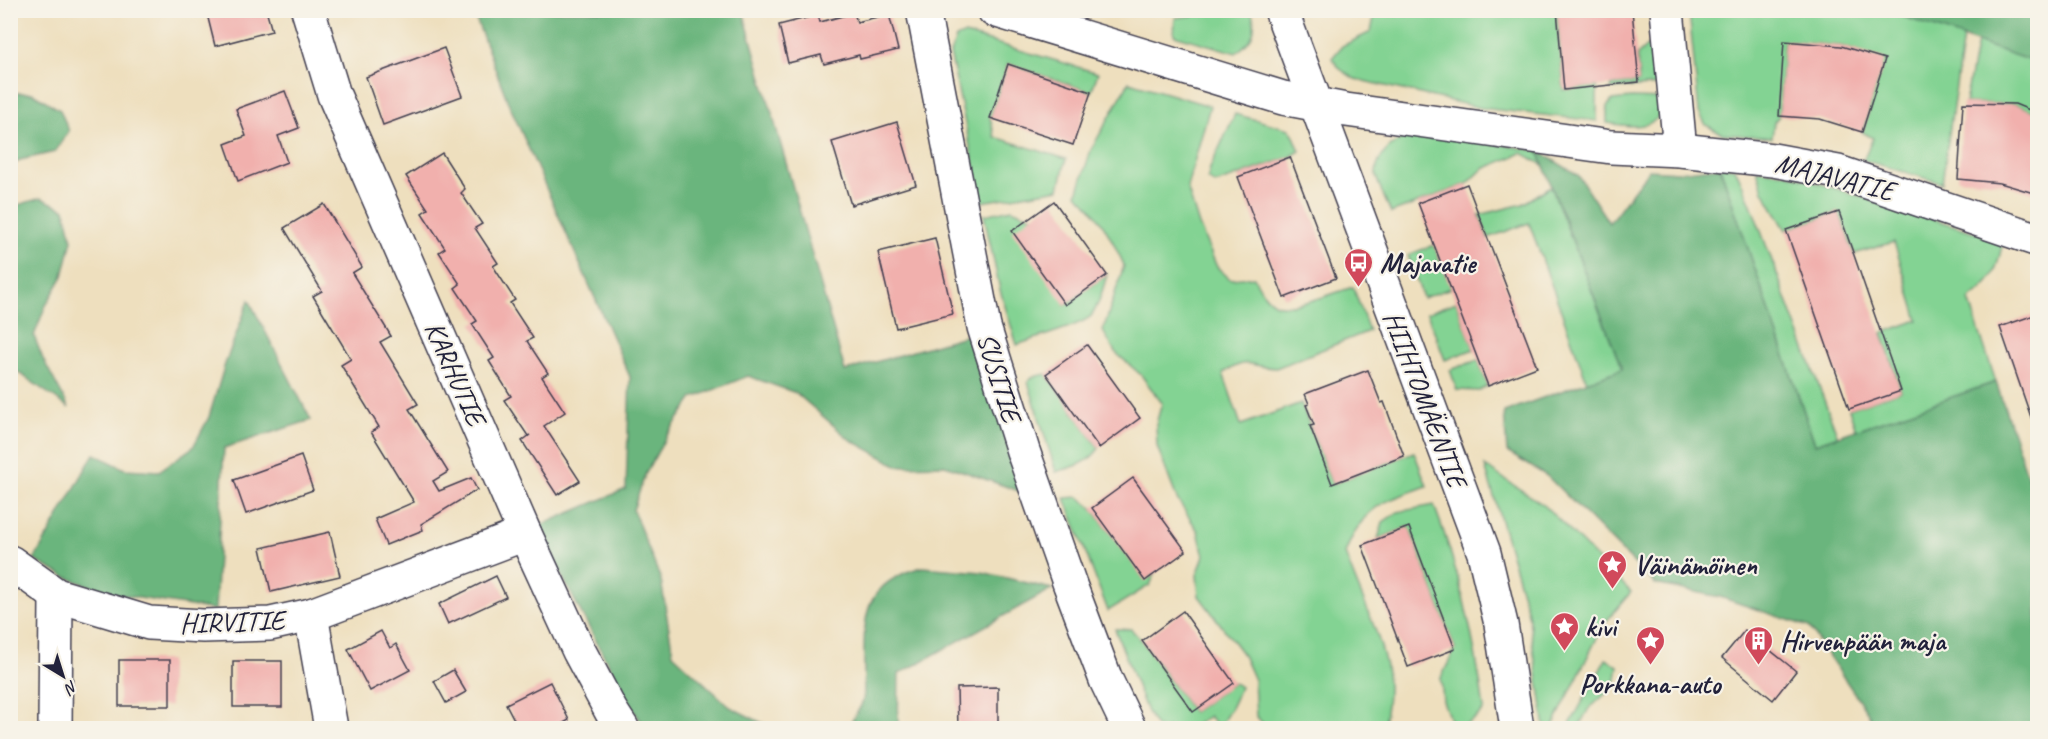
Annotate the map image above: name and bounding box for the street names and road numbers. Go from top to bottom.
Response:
street label: MAJAVATIE [1772,145,1902,209]
street label: HIIHTOMÄENTIE [1376,306,1476,496]
street label: KARHUTIE [417,316,495,434]
street label: SUSITIE [970,329,1030,429]
street label: HIRVITIE [179,602,288,641]

